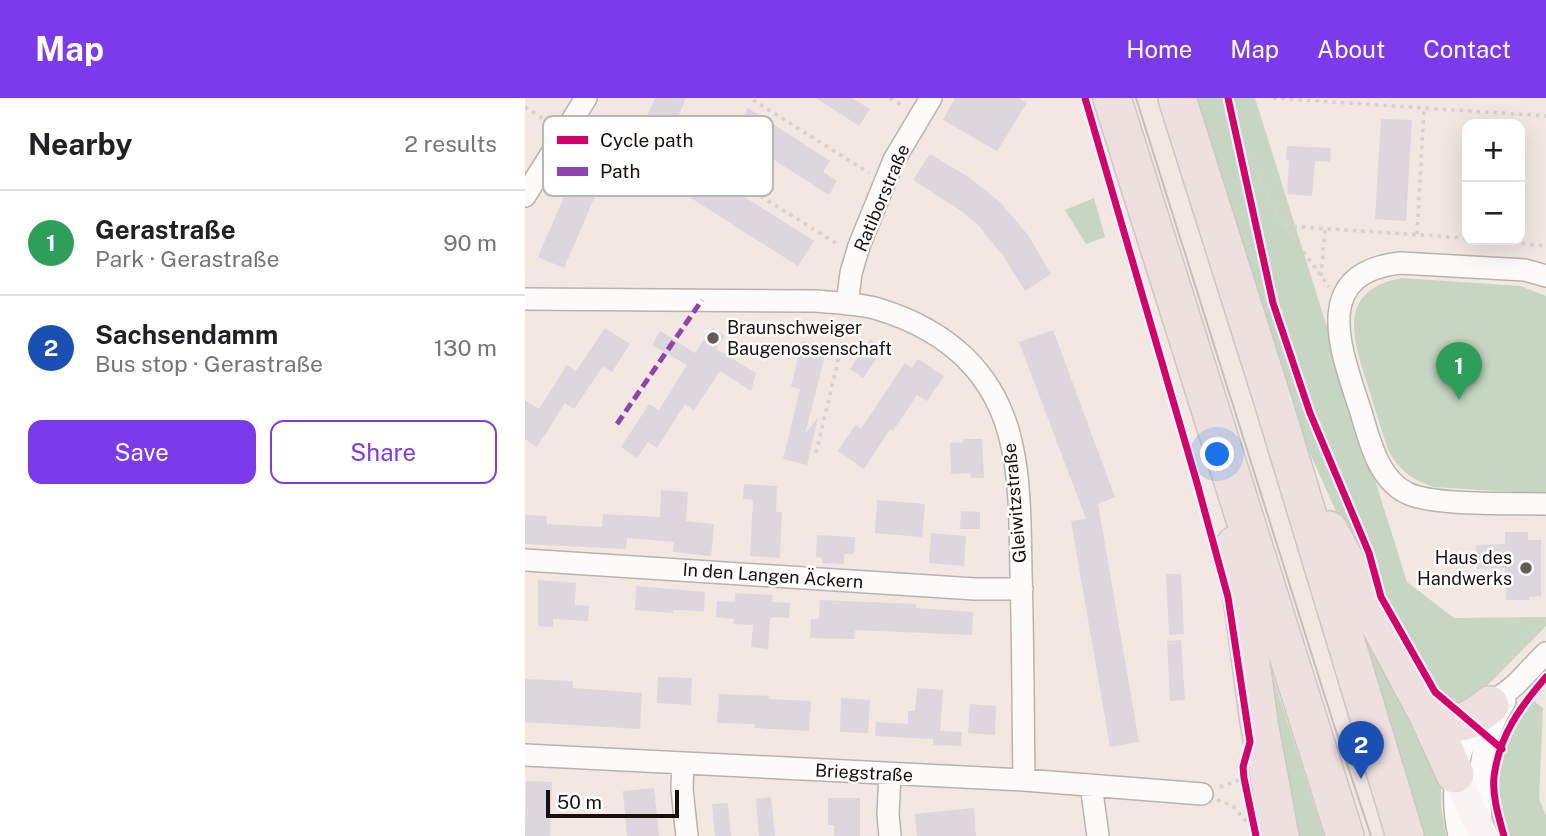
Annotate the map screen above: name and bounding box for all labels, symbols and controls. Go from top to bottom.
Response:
text: Map [35,30,104,68]
text: Home [1126,35,1192,63]
text: Map [1230,35,1279,63]
text: About [1317,35,1385,63]
text: Contact [1423,35,1511,63]
legend [543,116,773,196]
map controls [1462,119,1525,245]
button: + [1462,119,1525,182]
text: Nearby [28,126,132,162]
text: Cycle path [600,129,693,151]
text: 2 results [404,130,497,157]
street label: Ratiborstraße [850,141,914,255]
text: Path [600,160,640,182]
button: − [1462,182,1525,245]
text: Gerastraße [95,214,236,245]
text: 1 [46,229,56,256]
text: 90 m [443,229,497,256]
text: Park · Gerastraße [95,245,280,272]
place label: Braunschweiger Baugenossenschaft [727,317,892,359]
text: Sachsendamm [95,319,278,350]
marker: Braunschweiger Baugenossenschaft [705,330,721,346]
text: 2 [44,334,58,361]
text: 130 m [434,334,497,361]
pin: 1 [1436,342,1482,400]
text: Bus stop · Gerastraße [95,350,323,377]
button: Save [28,420,256,484]
button: Share [270,420,497,484]
your location [1200,437,1234,471]
street label: Gleiwitzstraße [999,442,1030,564]
place label: Haus des Handwerks [1417,547,1512,589]
street label: In den Langen Äckern [682,558,864,592]
marker: Haus des Handwerks [1518,560,1534,576]
pin: 2 [1338,721,1384,779]
street label: Briegstraße [815,759,913,786]
scale bar [546,787,679,819]
text: 50 m [557,791,602,813]

